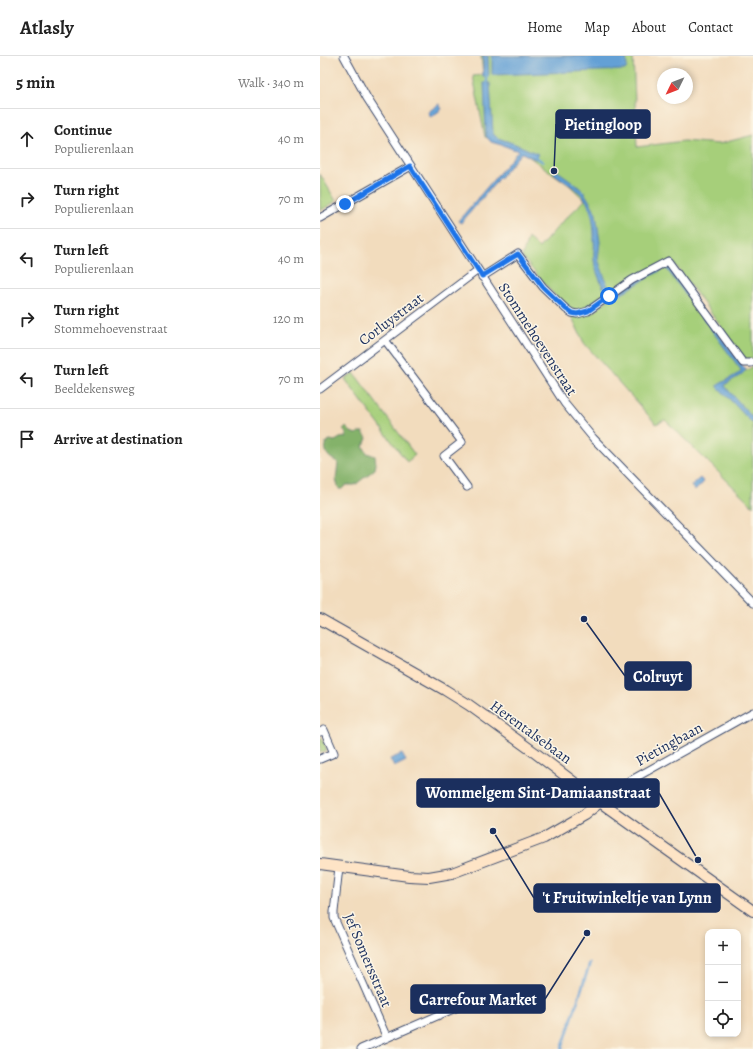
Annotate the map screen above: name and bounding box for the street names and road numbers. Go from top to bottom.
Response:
street label: Stommehoevenstraat [494,279,582,399]
street label: Corluystraat [355,288,428,350]
street label: Herentalsebaan [486,696,576,768]
street label: Pietingbaan [632,717,706,771]
street label: Jef Somersstraat [339,910,397,1010]

